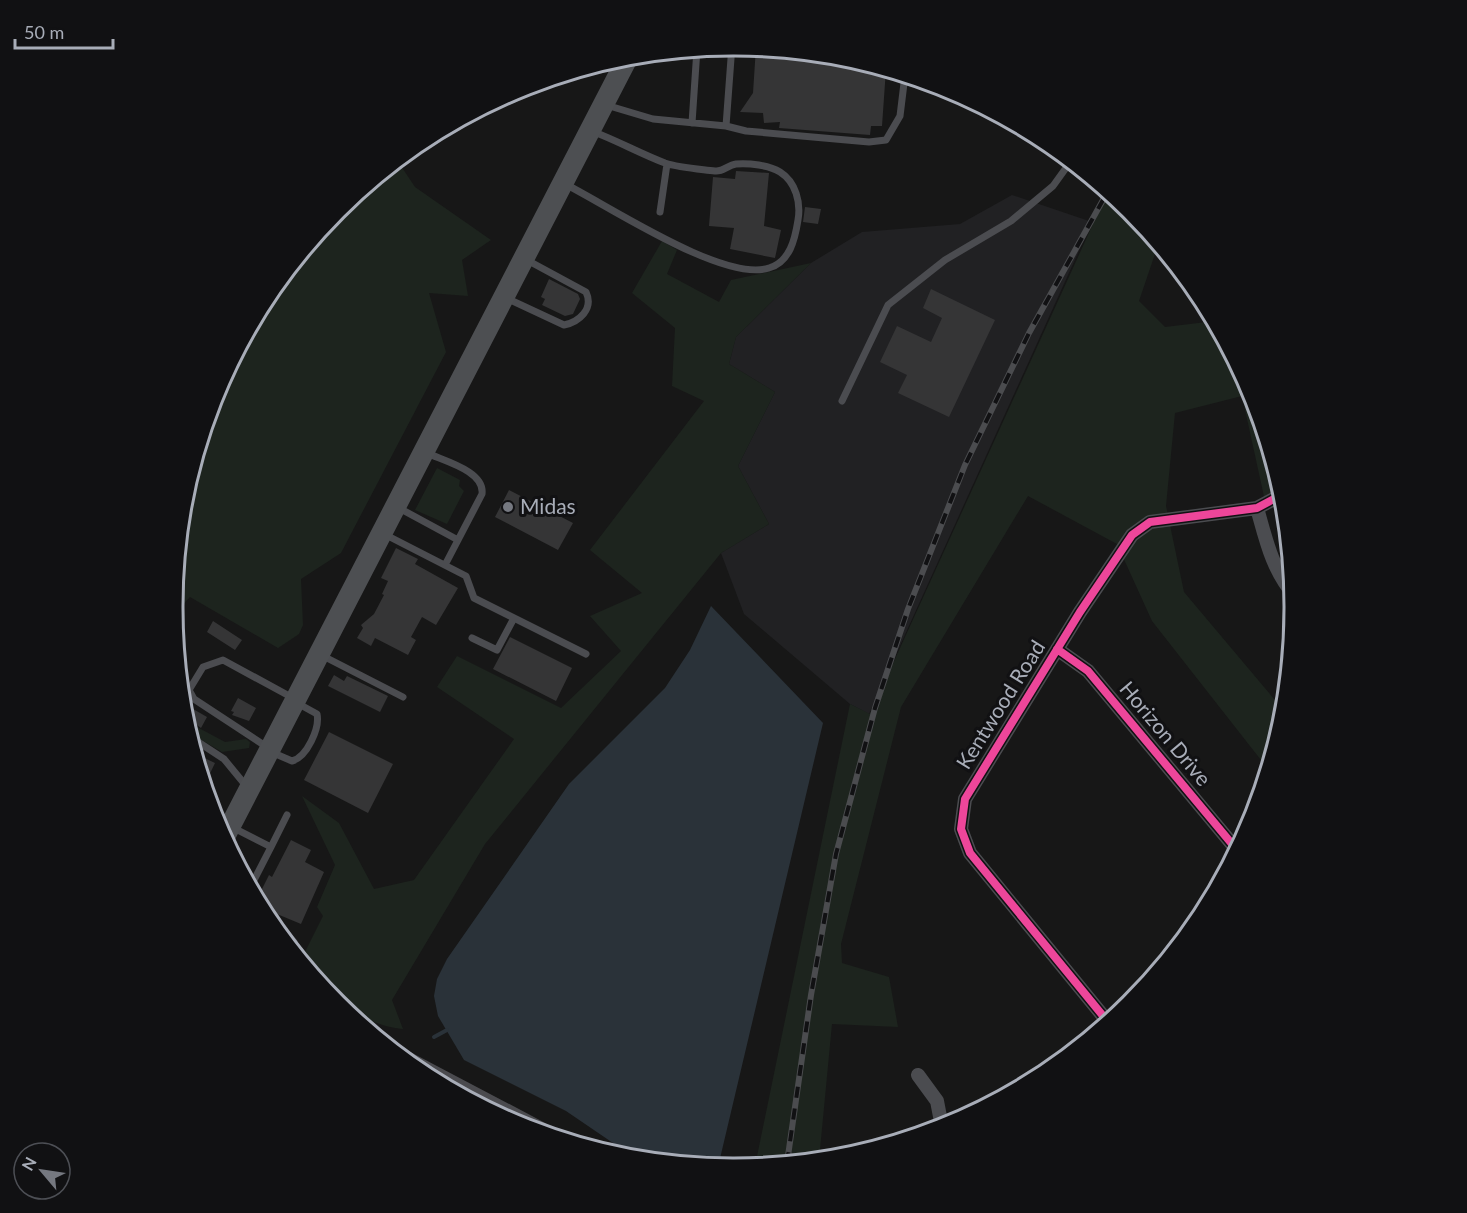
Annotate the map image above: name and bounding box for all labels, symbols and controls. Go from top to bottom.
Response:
scale bar [15,12,112,50]
text: 50 m [24,21,64,43]
place label: Midas [520,493,576,518]
marker: Midas [501,500,515,514]
street label: Kentwood Road [950,635,1049,773]
street label: Horizon Drive [1115,676,1217,790]
north arrow [12,1141,72,1201]
text: N [17,1153,40,1173]

